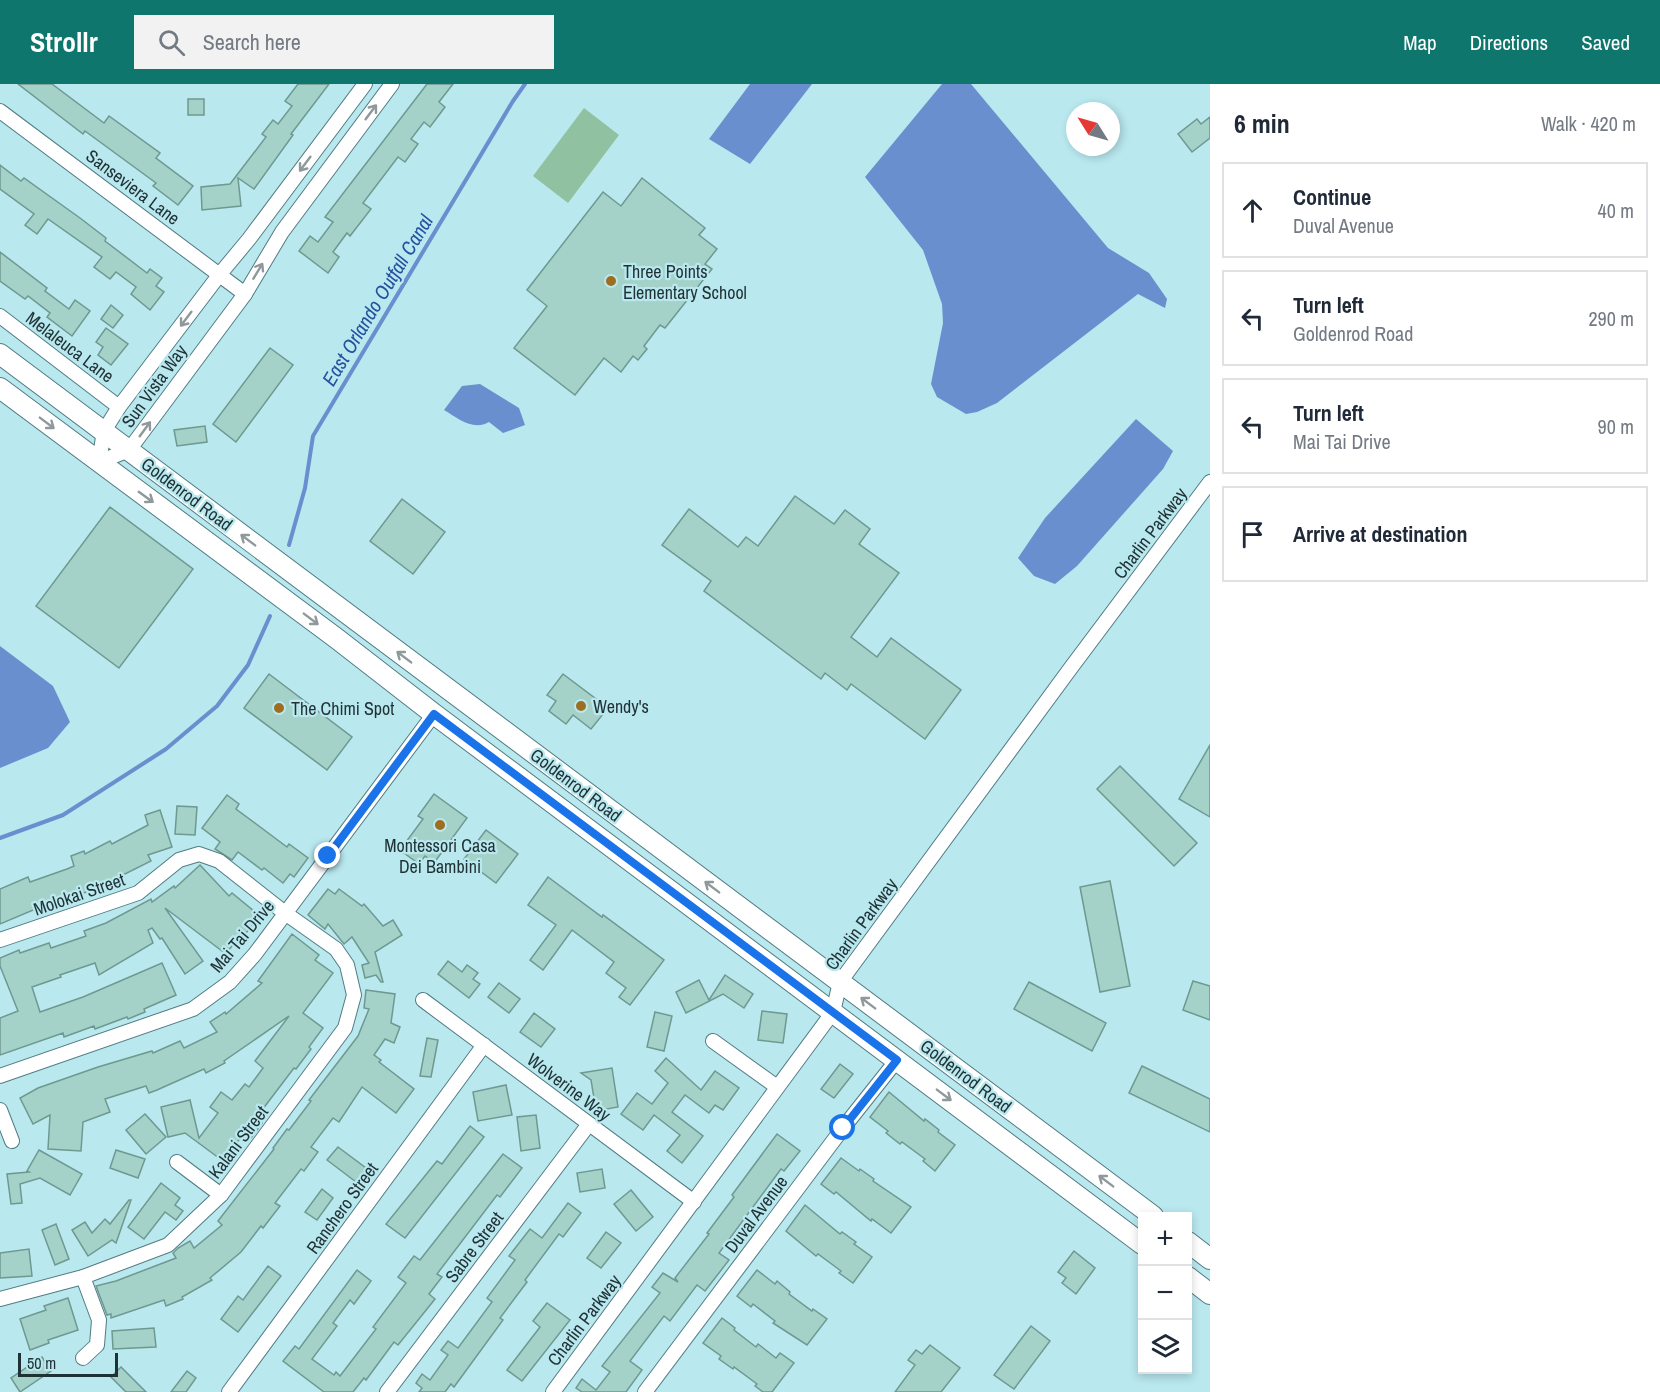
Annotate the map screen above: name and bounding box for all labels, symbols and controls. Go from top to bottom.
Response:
search box [134,15,554,69]
text: Strollr [30,23,98,61]
icon: search [155,26,188,59]
text: Search here [203,27,301,57]
text: Map [1403,28,1437,57]
text: Directions [1470,28,1548,57]
text: Saved [1581,28,1630,57]
north arrow [1066,102,1120,156]
one-way arrow [365,104,377,120]
text: 6 min [1234,106,1290,141]
text: Walk · 420 m [1541,110,1636,137]
street label: Sanseviera Lane [81,143,185,231]
one-way arrow [299,156,312,172]
text: Continue [1293,182,1371,212]
icon: ahead [1236,194,1269,227]
text: 40 m [1598,197,1634,224]
water label: East Orlando Outfall Canal [315,209,439,391]
text: Duval Avenue [1293,212,1394,239]
place label: Three Points Elementary School [623,259,747,305]
one-way arrow [253,263,265,280]
marker: Three Points Elementary School [604,274,618,288]
text: Turn left [1293,290,1364,320]
icon: left [1236,302,1269,335]
text: 290 m [1588,305,1634,332]
street label: Melaleuca Lane [21,306,119,388]
one-way arrow [179,310,192,326]
text: Goldenrod Road [1293,320,1413,347]
street label: Sun Vista Way [115,339,193,433]
text: Turn left [1293,398,1364,428]
icon: left [1236,410,1269,443]
text: 90 m [1598,413,1634,440]
one-way arrow [38,417,54,430]
one-way arrow [138,422,151,438]
text: Mai Tai Drive [1293,428,1391,455]
street label: Goldenrod Road [136,451,238,537]
street label: Charlin Parkway [1107,482,1193,584]
one-way arrow [138,491,154,504]
icon: arrive [1236,518,1269,551]
text: Arrive at destination [1293,519,1467,549]
one-way arrow [241,533,257,546]
one-way arrow [302,613,318,625]
one-way arrow [397,650,413,663]
place label: Wendy's [593,694,649,719]
place label: The Chimi Spot [291,696,394,721]
marker: Wendy's [574,699,588,713]
marker: The Chimi Spot [272,701,286,715]
street label: Goldenrod Road [525,742,627,828]
marker: Montessori Casa Dei Bambini [433,818,447,832]
place label: Montessori Casa Dei Bambini [384,833,496,879]
route end [314,842,340,868]
street label: Molokai Street [30,867,128,921]
street label: Charlin Parkway [819,872,903,975]
one-way arrow [704,880,720,893]
street label: Mai Tai Drive [204,894,280,978]
one-way arrow [860,997,876,1010]
street label: Goldenrod Road [915,1033,1017,1119]
street label: Wolverine Way [522,1047,617,1127]
one-way arrow [936,1088,952,1101]
street label: Kalani Street [202,1100,274,1184]
route start [829,1114,855,1140]
street label: Ranchero Street [300,1157,384,1259]
street label: Duval Avenue [719,1170,793,1258]
one-way arrow [1099,1175,1115,1188]
street label: Sabre Street [439,1206,509,1288]
map controls [1138,1212,1192,1374]
button: + [1138,1212,1192,1266]
button: − [1138,1266,1192,1320]
street label: Charlin Parkway [541,1269,627,1371]
button: layers [1138,1320,1192,1374]
scale bar [18,1350,118,1378]
text: 50 m [27,1352,56,1374]

